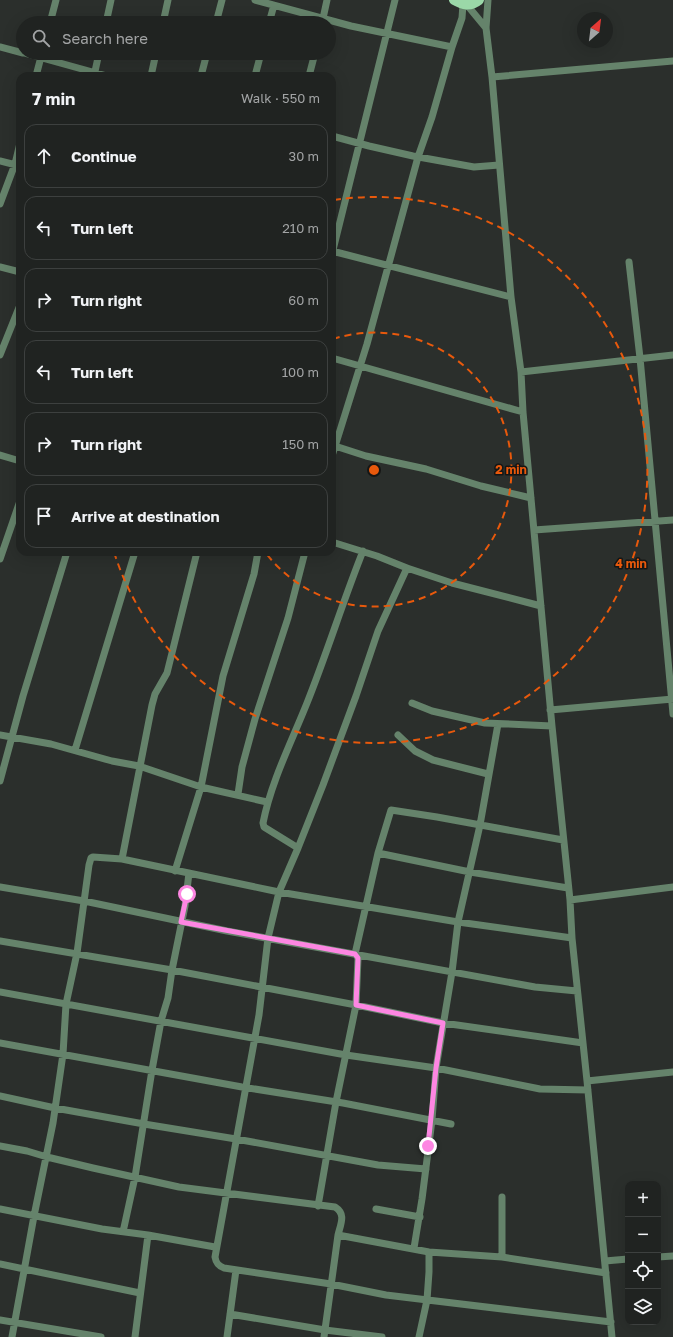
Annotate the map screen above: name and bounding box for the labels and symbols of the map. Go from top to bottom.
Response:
north arrow [577,12,613,48]
text: 2 min [495,462,527,477]
centre of rings [367,463,381,477]
text: 4 min [615,556,647,571]
route start [178,885,196,903]
route end [419,1137,437,1155]

